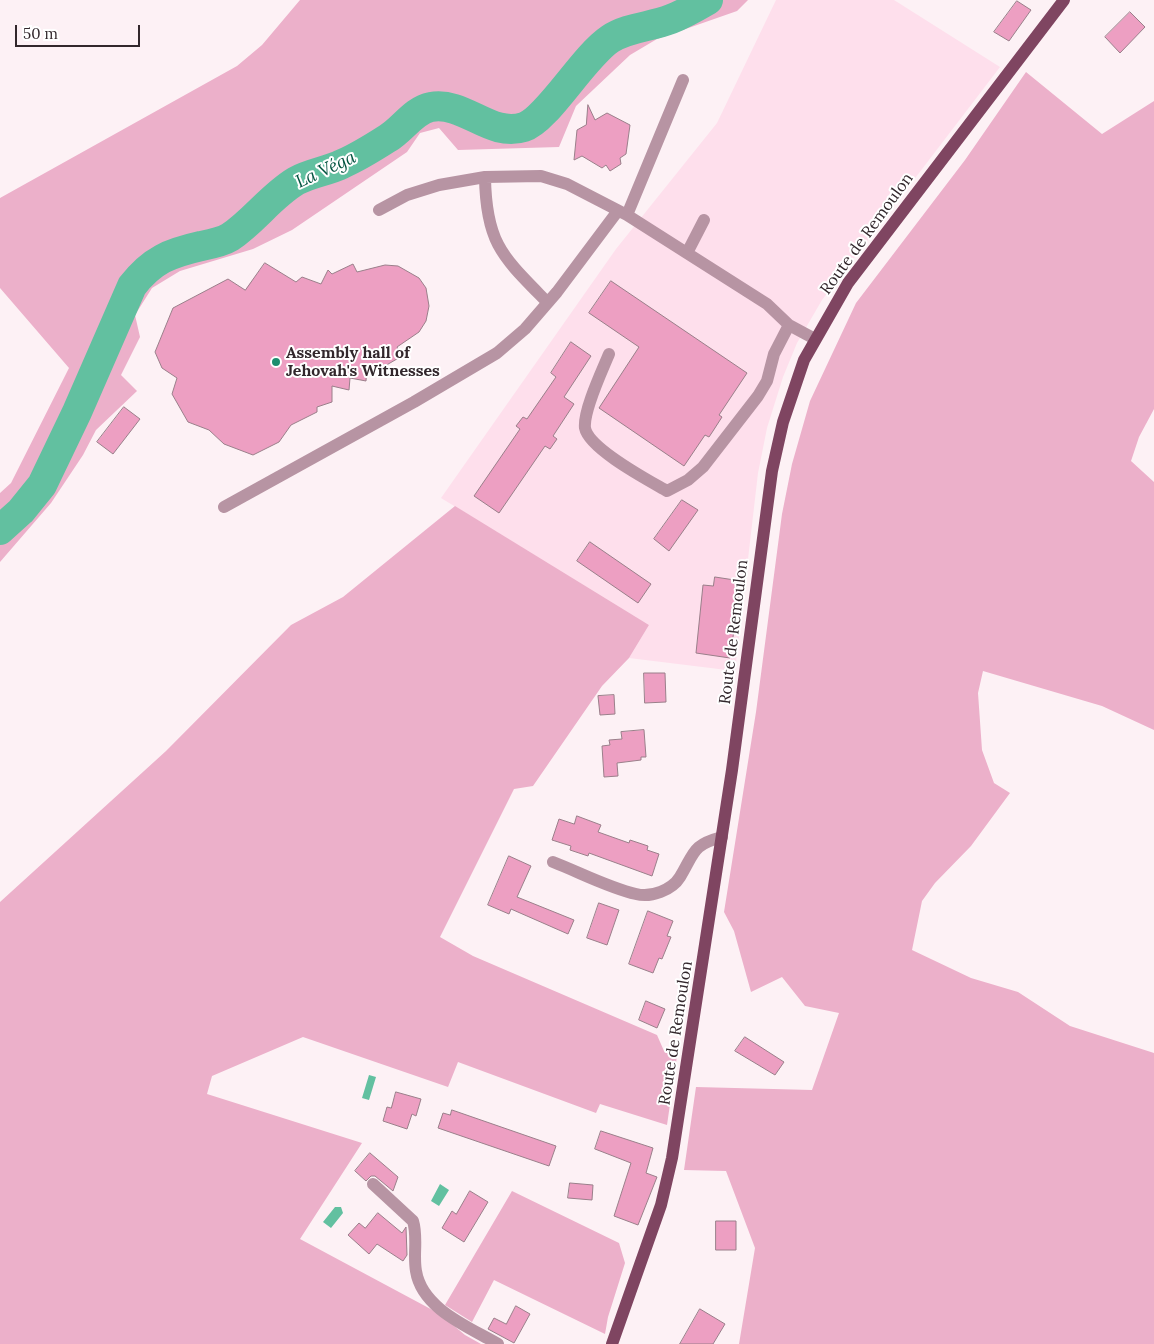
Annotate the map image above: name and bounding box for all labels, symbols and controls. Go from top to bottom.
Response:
scale bar [18,15,142,47]
text: 50 m [23,24,58,43]
water label: La Véga [293,147,359,193]
street label: Route de Remoulon [816,169,918,299]
place label: Assembly hall of Jehovah's Witnesses [286,343,440,381]
marker: Assembly hall of Jehovah's Witnesses [270,356,282,368]
street label: Route de Remoulon [716,559,752,705]
street label: Route de Remoulon [655,960,697,1106]

